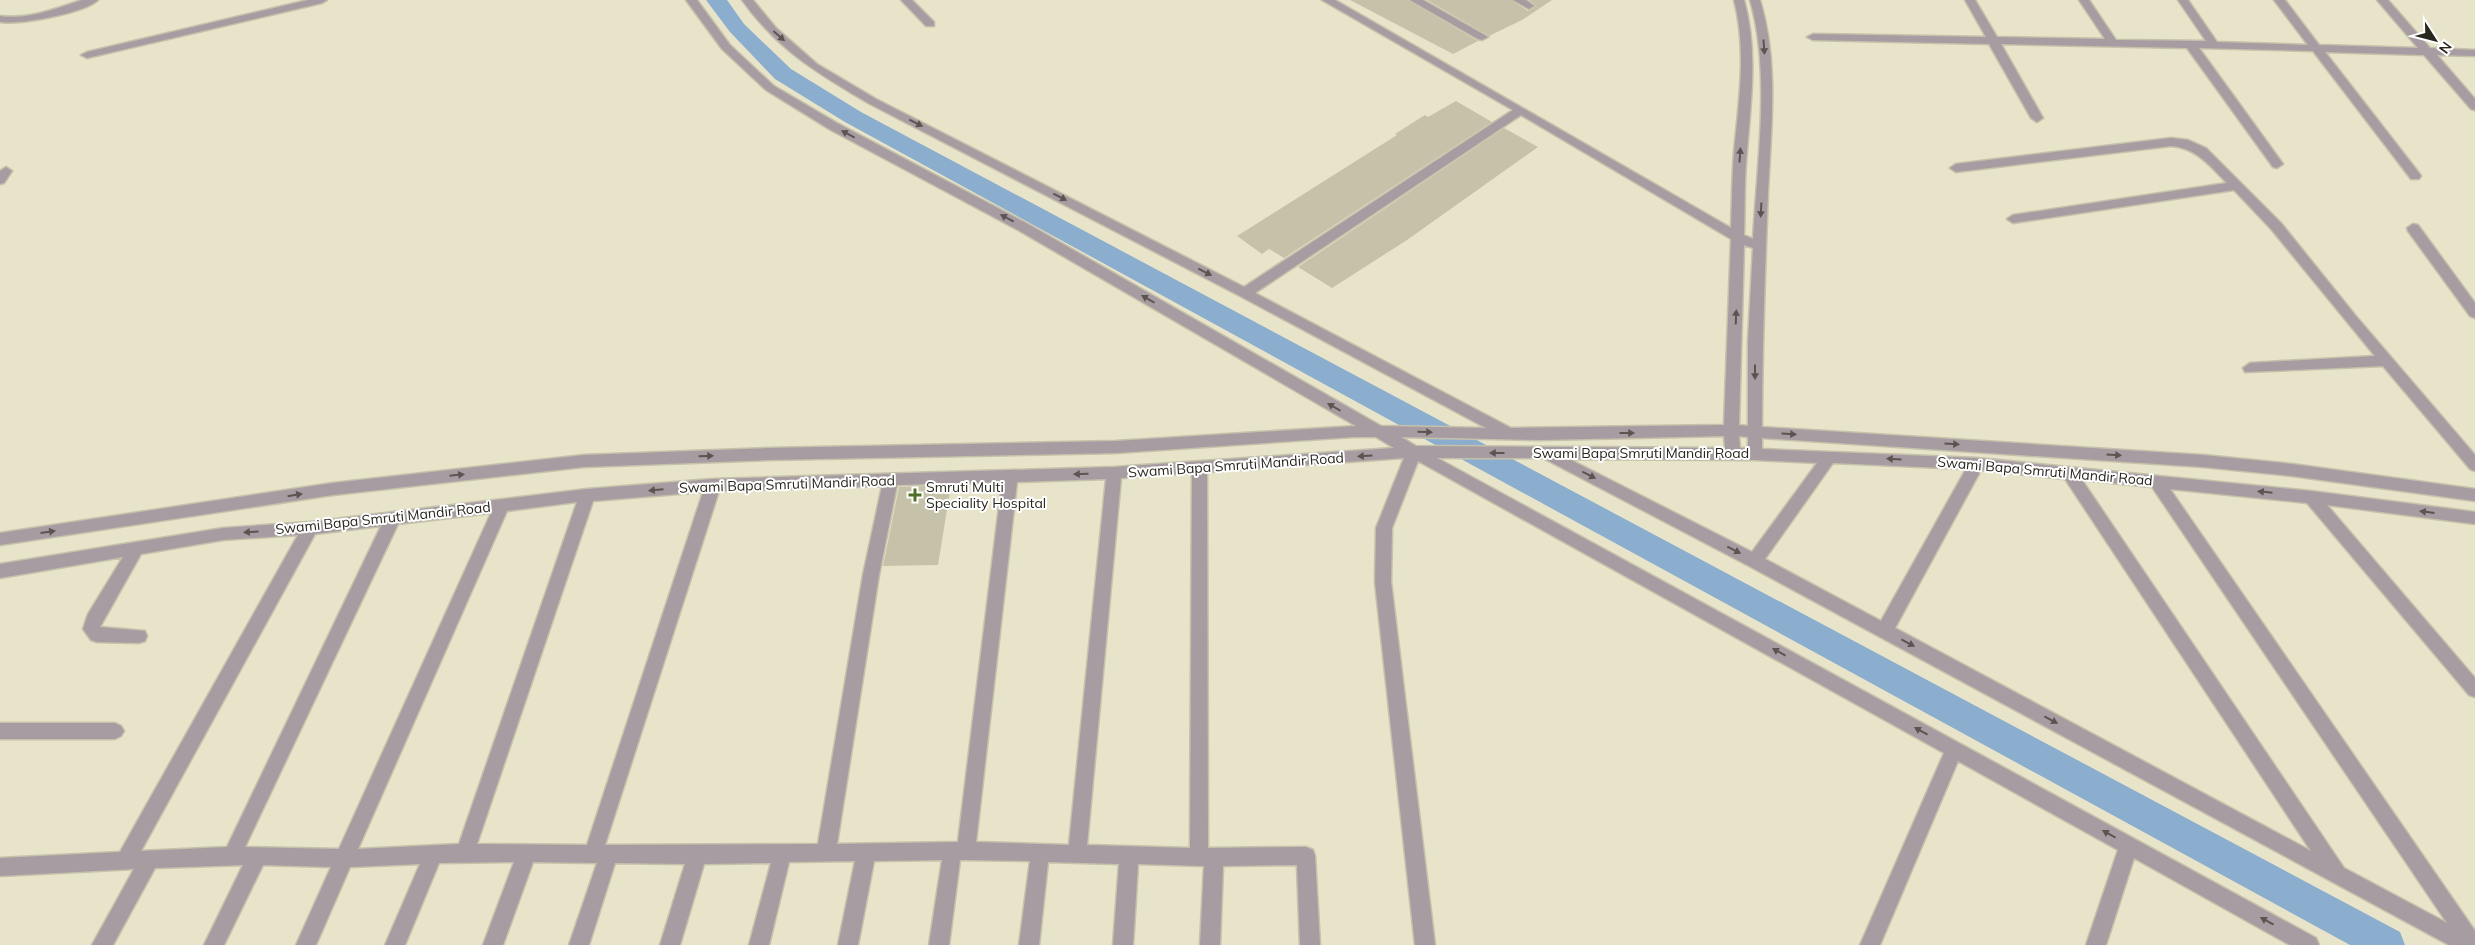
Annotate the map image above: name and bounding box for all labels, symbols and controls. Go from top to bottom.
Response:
north arrow [2410,15,2460,65]
one-way arrow [773,31,786,42]
text: N [2435,38,2456,57]
one-way arrow [1761,40,1769,56]
one-way arrow [908,119,923,127]
one-way arrow [841,130,855,138]
one-way arrow [1737,147,1745,163]
one-way arrow [1053,193,1067,201]
one-way arrow [1756,202,1764,218]
one-way arrow [1000,214,1014,223]
one-way arrow [1197,268,1212,276]
one-way arrow [1141,295,1155,304]
one-way arrow [1732,309,1740,325]
one-way arrow [1751,364,1759,380]
one-way arrow [1328,402,1341,411]
one-way arrow [1417,428,1433,436]
one-way arrow [1619,429,1635,437]
one-way arrow [1782,430,1798,438]
one-way arrow [1944,440,1960,448]
street label: Swami Bapa Smruti Mandir Road [1533,444,1749,462]
street label: Swami Bapa Smruti Mandir Road [1128,448,1344,482]
one-way arrow [1489,449,1505,457]
one-way arrow [2106,451,2122,459]
one-way arrow [698,452,714,460]
one-way arrow [1357,452,1373,460]
street label: Swami Bapa Smruti Mandir Road [1937,453,2153,489]
one-way arrow [1886,455,1902,463]
one-way arrow [449,471,465,479]
street label: Swami Bapa Smruti Mandir Road [679,471,895,497]
one-way arrow [1073,471,1089,479]
one-way arrow [1582,471,1596,479]
place label: Smruti Multi Speciality Hospital [926,478,1046,512]
one-way arrow [648,486,664,494]
marker: Smruti Multi Speciality Hospital [908,488,922,502]
one-way arrow [2257,488,2273,496]
one-way arrow [288,490,304,498]
street label: Swami Bapa Smruti Mandir Road [275,498,491,538]
one-way arrow [2418,508,2434,516]
one-way arrow [41,528,57,536]
one-way arrow [243,528,259,536]
one-way arrow [1726,546,1741,554]
one-way arrow [1900,639,1915,647]
one-way arrow [1771,648,1786,656]
one-way arrow [2044,716,2058,724]
one-way arrow [1914,726,1928,735]
one-way arrow [2103,830,2116,839]
one-way arrow [2260,917,2273,926]

